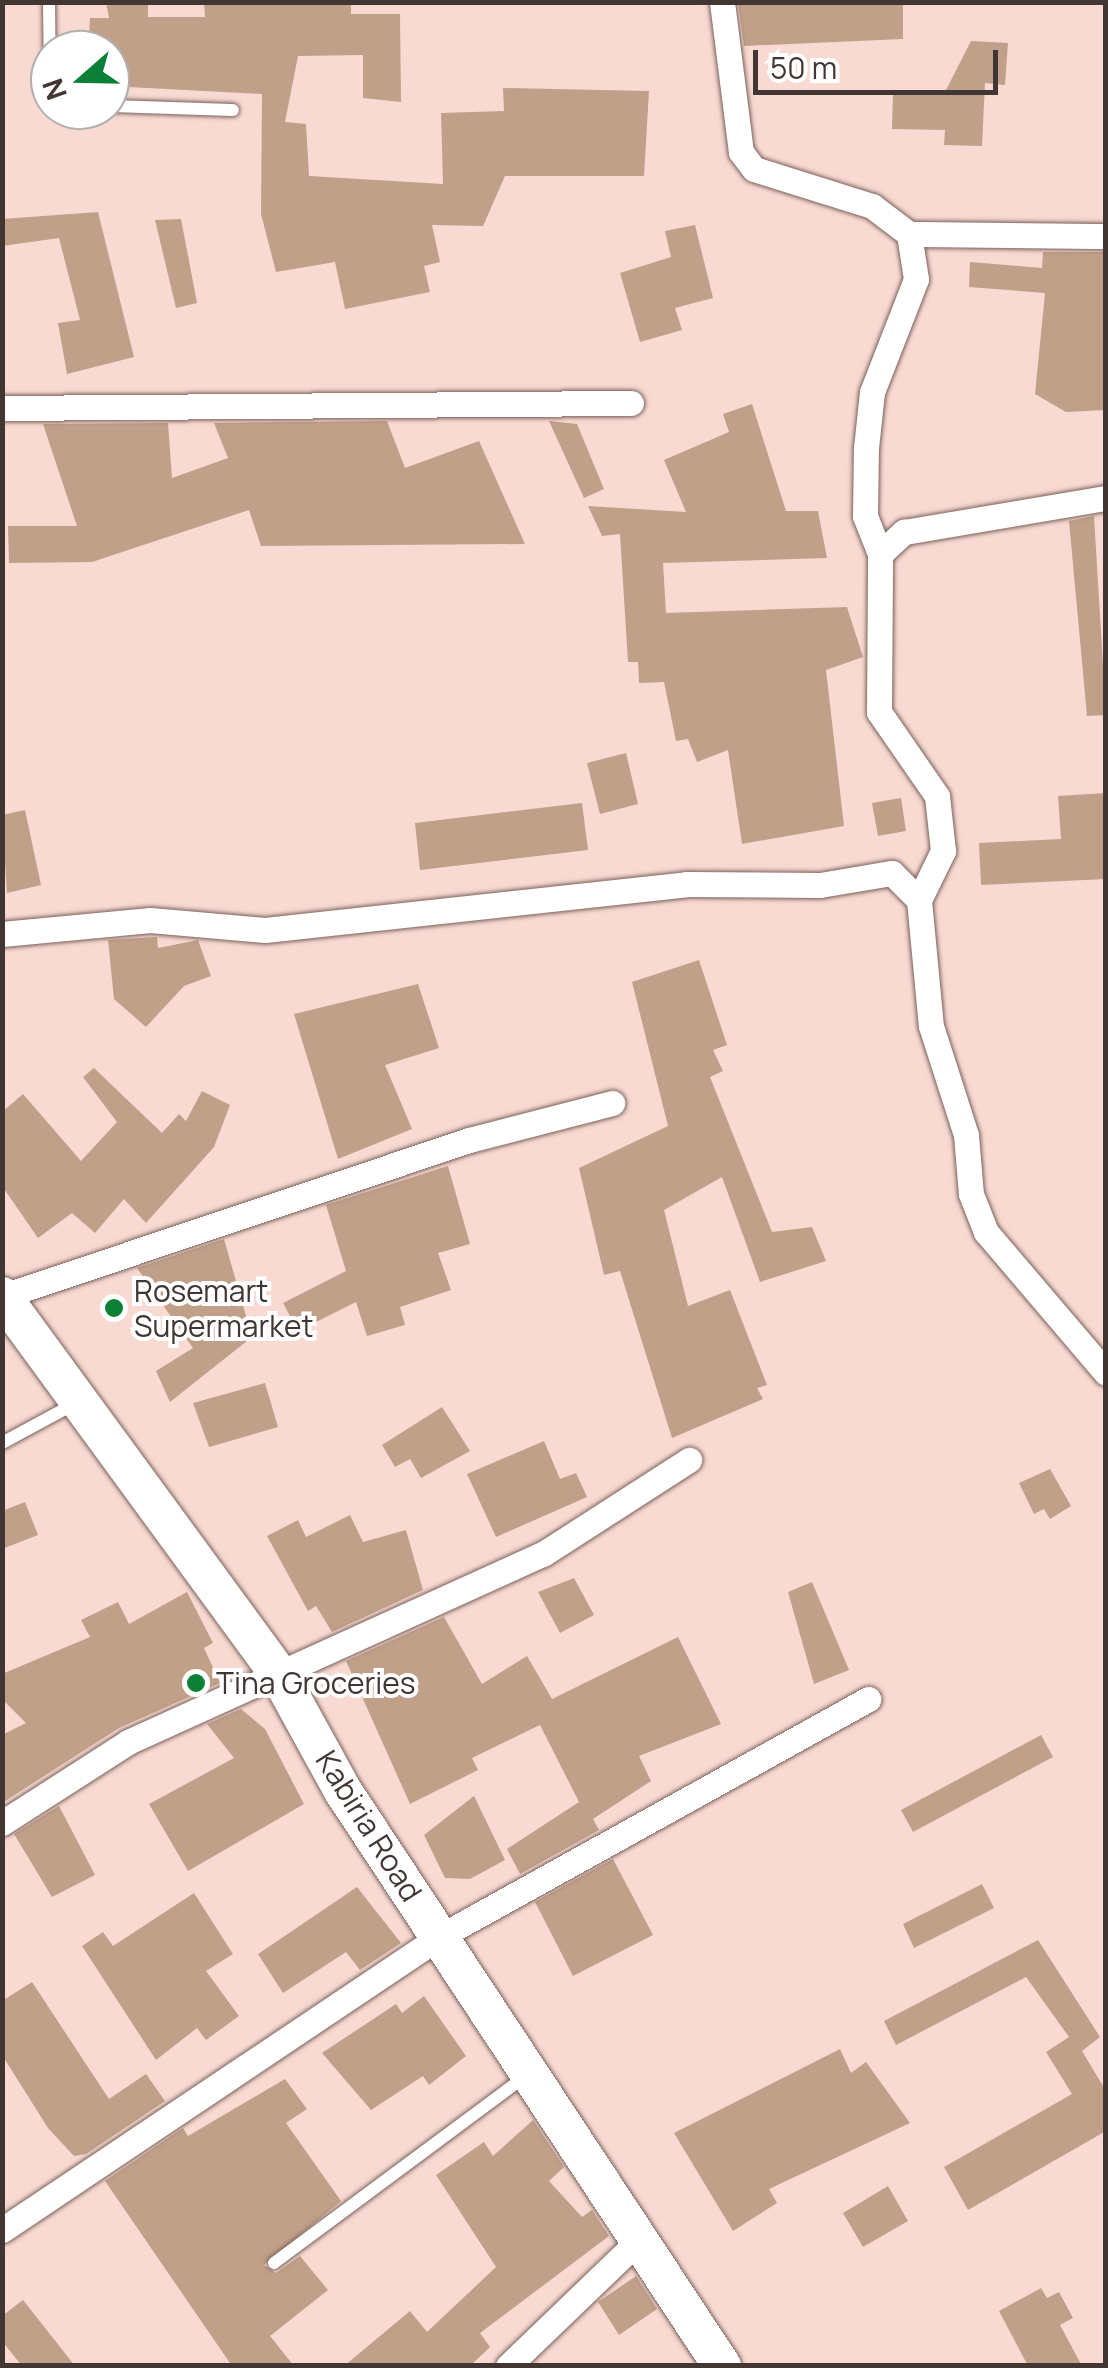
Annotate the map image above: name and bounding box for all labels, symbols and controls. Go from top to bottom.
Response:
north arrow [30,30,130,130]
scale bar [758,30,1003,92]
text: 50 m [770,47,837,88]
text: N [32,74,75,106]
place label: Rosemart Supermarket [134,1273,313,1344]
marker: Rosemart Supermarket [103,1297,125,1319]
place label: Tina Groceries [216,1665,416,1701]
marker: Tina Groceries [185,1672,207,1694]
street label: Kabiria Road [308,1744,430,1908]

